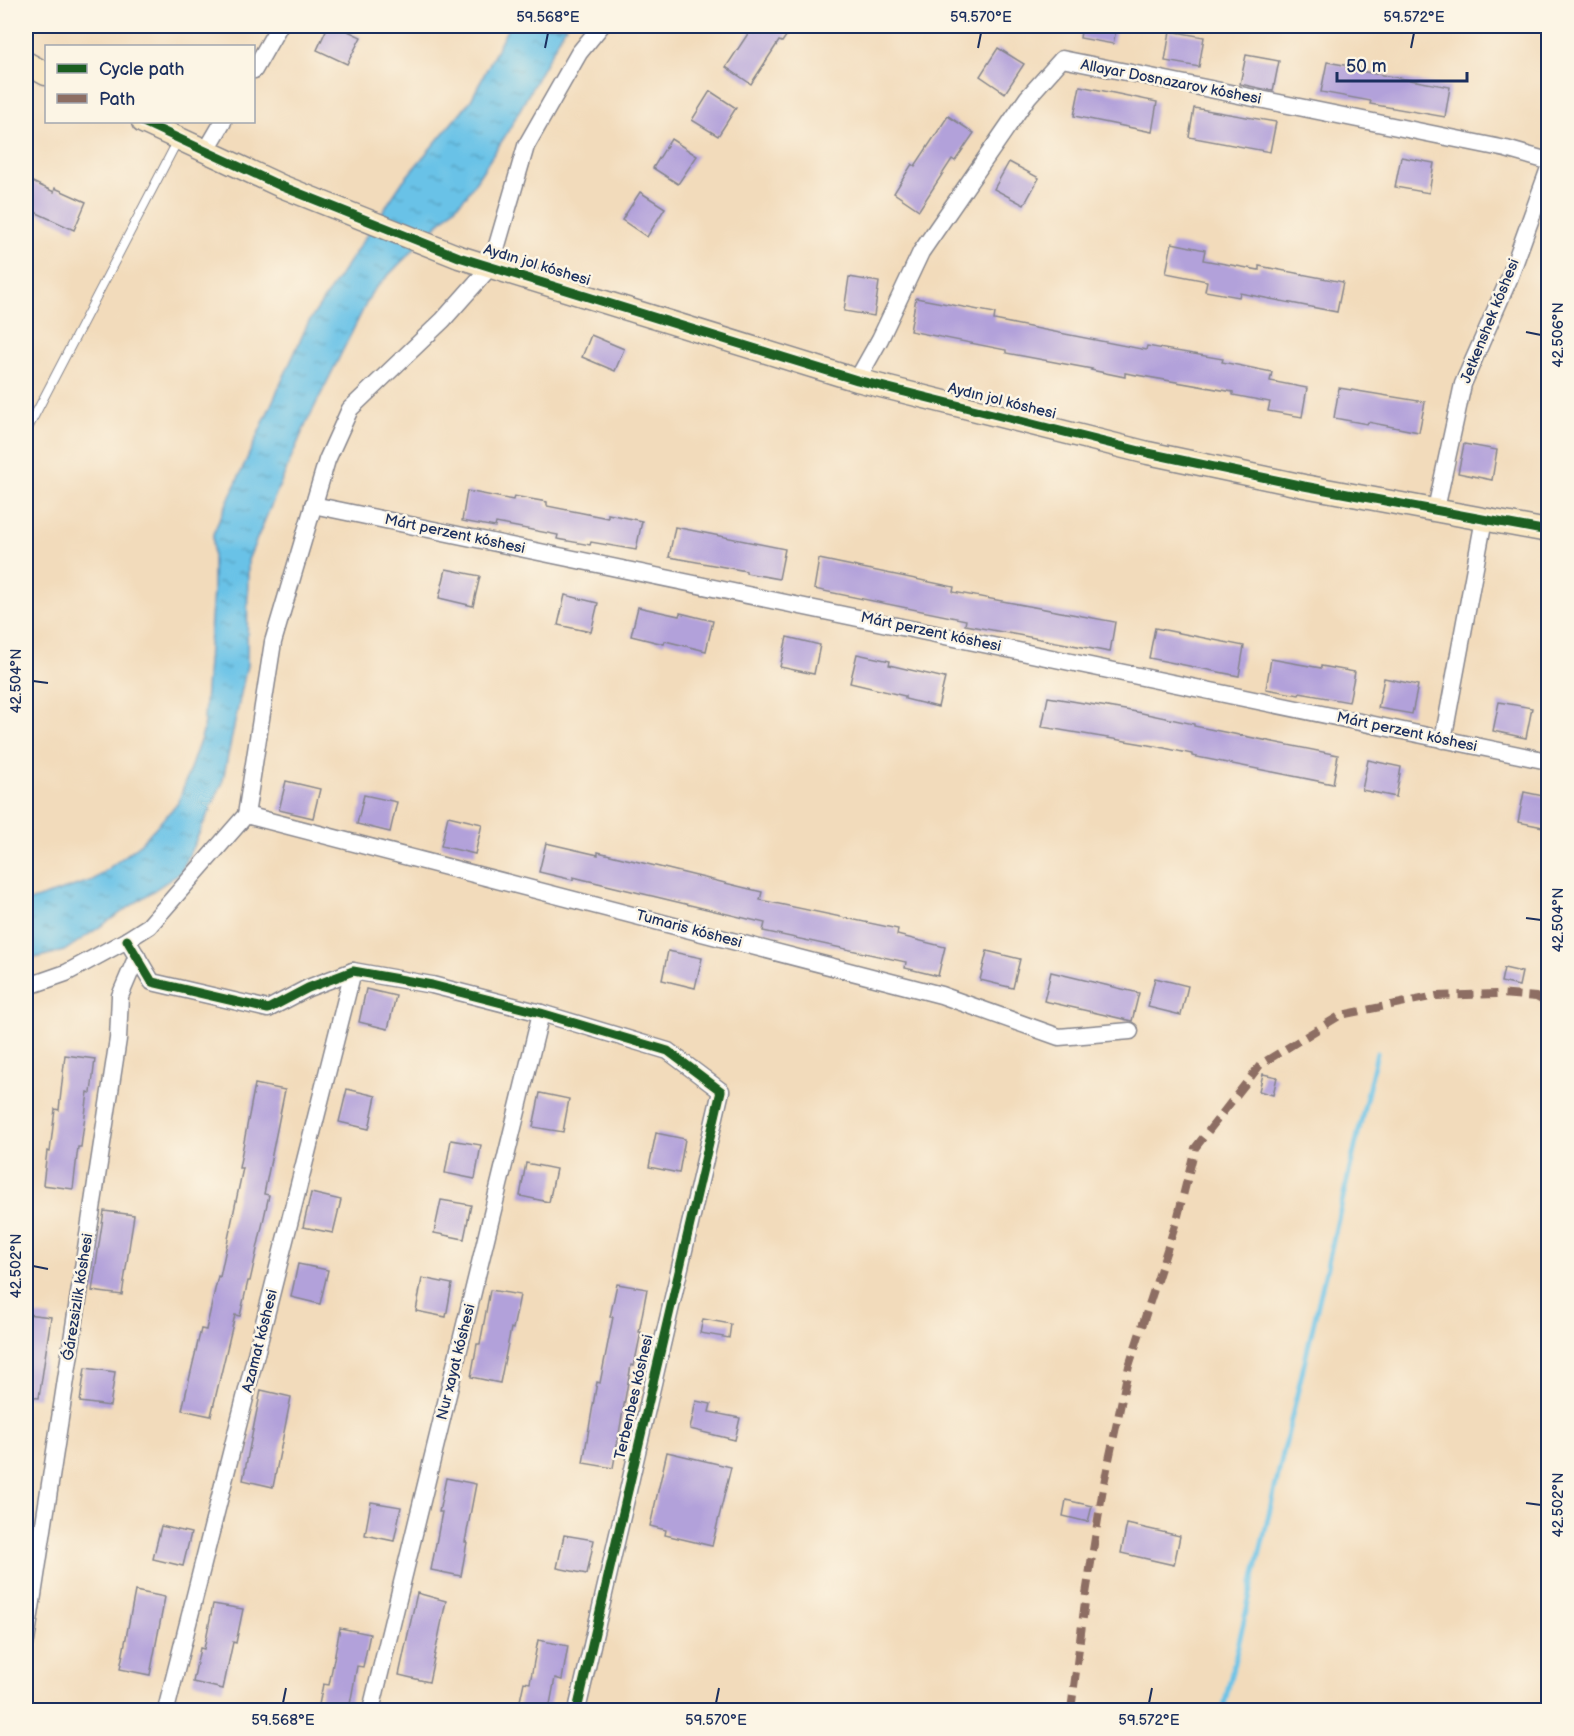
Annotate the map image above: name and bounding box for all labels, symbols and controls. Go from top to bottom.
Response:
text: 59.568°E [516,8,580,27]
text: 59.570°E [950,8,1012,27]
text: 59.572°E [1383,8,1445,27]
legend [45,45,255,123]
scale bar [1337,45,1468,83]
street label: Allayar Dosnazarov kóshesi [1079,55,1263,109]
text: 50 m [1346,56,1387,77]
text: Cycle path [99,59,185,80]
text: Path [99,89,135,110]
street label: Aydın jol kóshesi [481,240,593,290]
street label: Jetkenshek kóshesi [1456,256,1524,386]
text: 42.506°N [1549,302,1568,368]
street label: Aydın jol kóshesi [946,378,1058,424]
street label: Márt perzent kóshesi [383,510,527,558]
street label: Márt perzent kóshesi [859,608,1003,656]
text: 42.504°N [7,648,26,714]
street label: Márt perzent kóshesi [1335,708,1479,756]
text: 42.504°N [1549,887,1568,953]
street label: Tumaris kóshesi [634,906,744,952]
street label: Ǵárezsizlik kóshesi [59,1232,97,1362]
text: 42.502°N [7,1234,26,1298]
street label: Azamat kóshesi [238,1288,282,1394]
street label: Nur xayat kóshesi [432,1302,480,1422]
street label: Terbenbes kóshesi [610,1333,658,1461]
text: 42.502°N [1549,1473,1568,1537]
text: 59.568°E [251,1711,315,1730]
text: 59.570°E [685,1711,747,1730]
text: 59.572°E [1118,1711,1180,1730]

